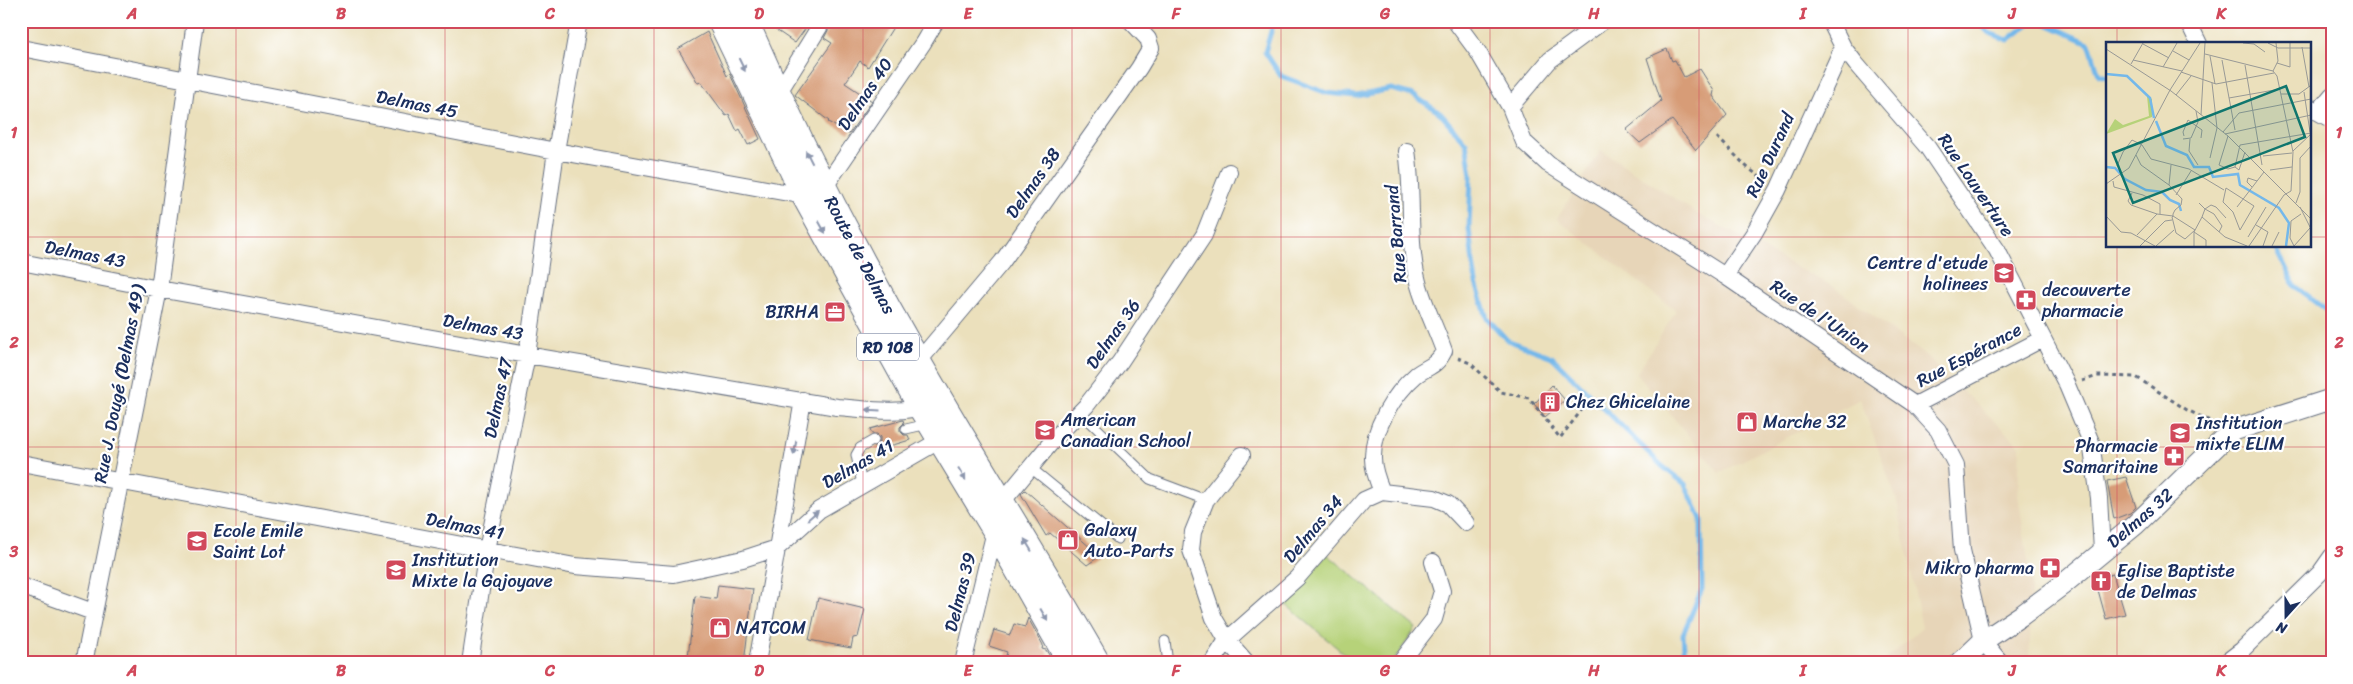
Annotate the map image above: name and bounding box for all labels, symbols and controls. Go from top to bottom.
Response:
text: A [126,0,137,28]
text: B [336,0,347,28]
text: C [544,0,556,28]
text: D [754,0,764,28]
text: E [964,0,974,28]
text: F [1171,0,1182,28]
text: G [1379,0,1391,28]
text: H [1587,0,1600,28]
text: I [1799,0,1808,28]
text: J [2007,0,2017,28]
text: K [2215,0,2227,28]
inset map [2106,42,2310,248]
street label: Delmas 40 [829,51,901,137]
one-way arrow [738,58,746,72]
street label: Delmas 45 [374,80,460,128]
street label: Rue Durand [1736,106,1804,203]
text: 1 [11,118,18,147]
text: 1 [2336,118,2343,147]
street label: Rue Louverture [1929,126,2023,244]
street label: Delmas 38 [997,141,1069,225]
one-way arrow [805,150,813,164]
street label: Rue Barrand [1376,182,1416,284]
street label: Route de Delmas [815,190,905,321]
one-way arrow [818,219,826,234]
street label: Delmas 43 [42,231,128,277]
place label: Centre d'etude holinees [1867,247,1989,300]
school or university icon: Centre d'etude holinees [1992,261,2016,285]
street label: Rue de l'Union [1763,271,1877,362]
place label: decouverte pharmacie [2041,274,2131,327]
street label: Rue J. Dougé (Delmas 49) [84,280,154,486]
pharmacy icon: decouverte pharmacie [2014,288,2038,312]
street label: Delmas 36 [1077,292,1149,376]
place label: BIRHA [765,296,819,328]
office icon: BIRHA [823,300,847,324]
street label: Delmas 43 [440,304,526,350]
street label: Rue Espérance [1910,314,2028,396]
text: 2 [8,328,19,357]
text: 2 [2333,328,2344,357]
road number: RD 108 [857,334,919,361]
street label: Delmas 47 [474,353,522,441]
place label: Chez Ghicelaine [1566,386,1690,418]
building icon: Chez Ghicelaine [1538,390,1562,414]
place label: American Canadian School [1060,404,1192,457]
one-way arrow [865,405,881,413]
place label: Marche 32 [1763,406,1847,438]
place label: Institution mixte ELIM [2195,407,2285,460]
shop icon: Marche 32 [1735,410,1759,434]
school or university icon: American Canadian School [1033,418,1057,442]
school or university icon: Institution mixte ELIM [2168,421,2192,445]
street label: Delmas 41 [816,430,900,498]
place label: Pharmacie Samaritaine [2063,430,2158,483]
one-way arrow [790,440,798,456]
pharmacy icon: Pharmacie Samaritaine [2162,444,2186,468]
one-way arrow [958,468,967,481]
street label: Delmas 32 [2099,480,2181,556]
street label: Delmas 34 [1275,488,1351,570]
street label: Delmas 41 [423,503,507,549]
one-way arrow [807,509,819,521]
place label: Galaxy Auto-Parts [1083,514,1174,567]
place label: Ecole Emile Saint Lot [213,515,303,568]
shop icon: Galaxy Auto-Parts [1056,528,1080,552]
school or university icon: Ecole Emile Saint Lot [185,529,209,553]
text: 3 [9,537,19,566]
text: 3 [2334,537,2344,566]
one-way arrow [1023,539,1032,552]
place label: Institution Mixte la Gajoyave [411,544,553,597]
street label: Delmas 39 [935,549,985,635]
place label: Mikro pharma [1925,552,2034,584]
place label: Eglise Baptiste de Delmas [2117,555,2235,608]
pharmacy icon: Mikro pharma [2038,556,2062,580]
school or university icon: Institution Mixte la Gajoyave [384,558,408,582]
church icon: Eglise Baptiste de Delmas [2089,569,2113,593]
north arrow [2260,592,2310,642]
one-way arrow [1040,608,1049,621]
place label: NATCOM [736,612,806,644]
text: N [2272,614,2291,641]
shop icon: NATCOM [708,616,732,640]
text: A [126,656,137,684]
text: B [336,656,347,684]
text: C [544,656,556,684]
text: D [754,656,764,684]
text: E [964,656,974,684]
text: F [1171,656,1182,684]
text: G [1379,656,1391,684]
text: H [1587,656,1600,684]
text: I [1799,656,1808,684]
text: J [2007,656,2017,684]
text: K [2215,656,2227,684]

